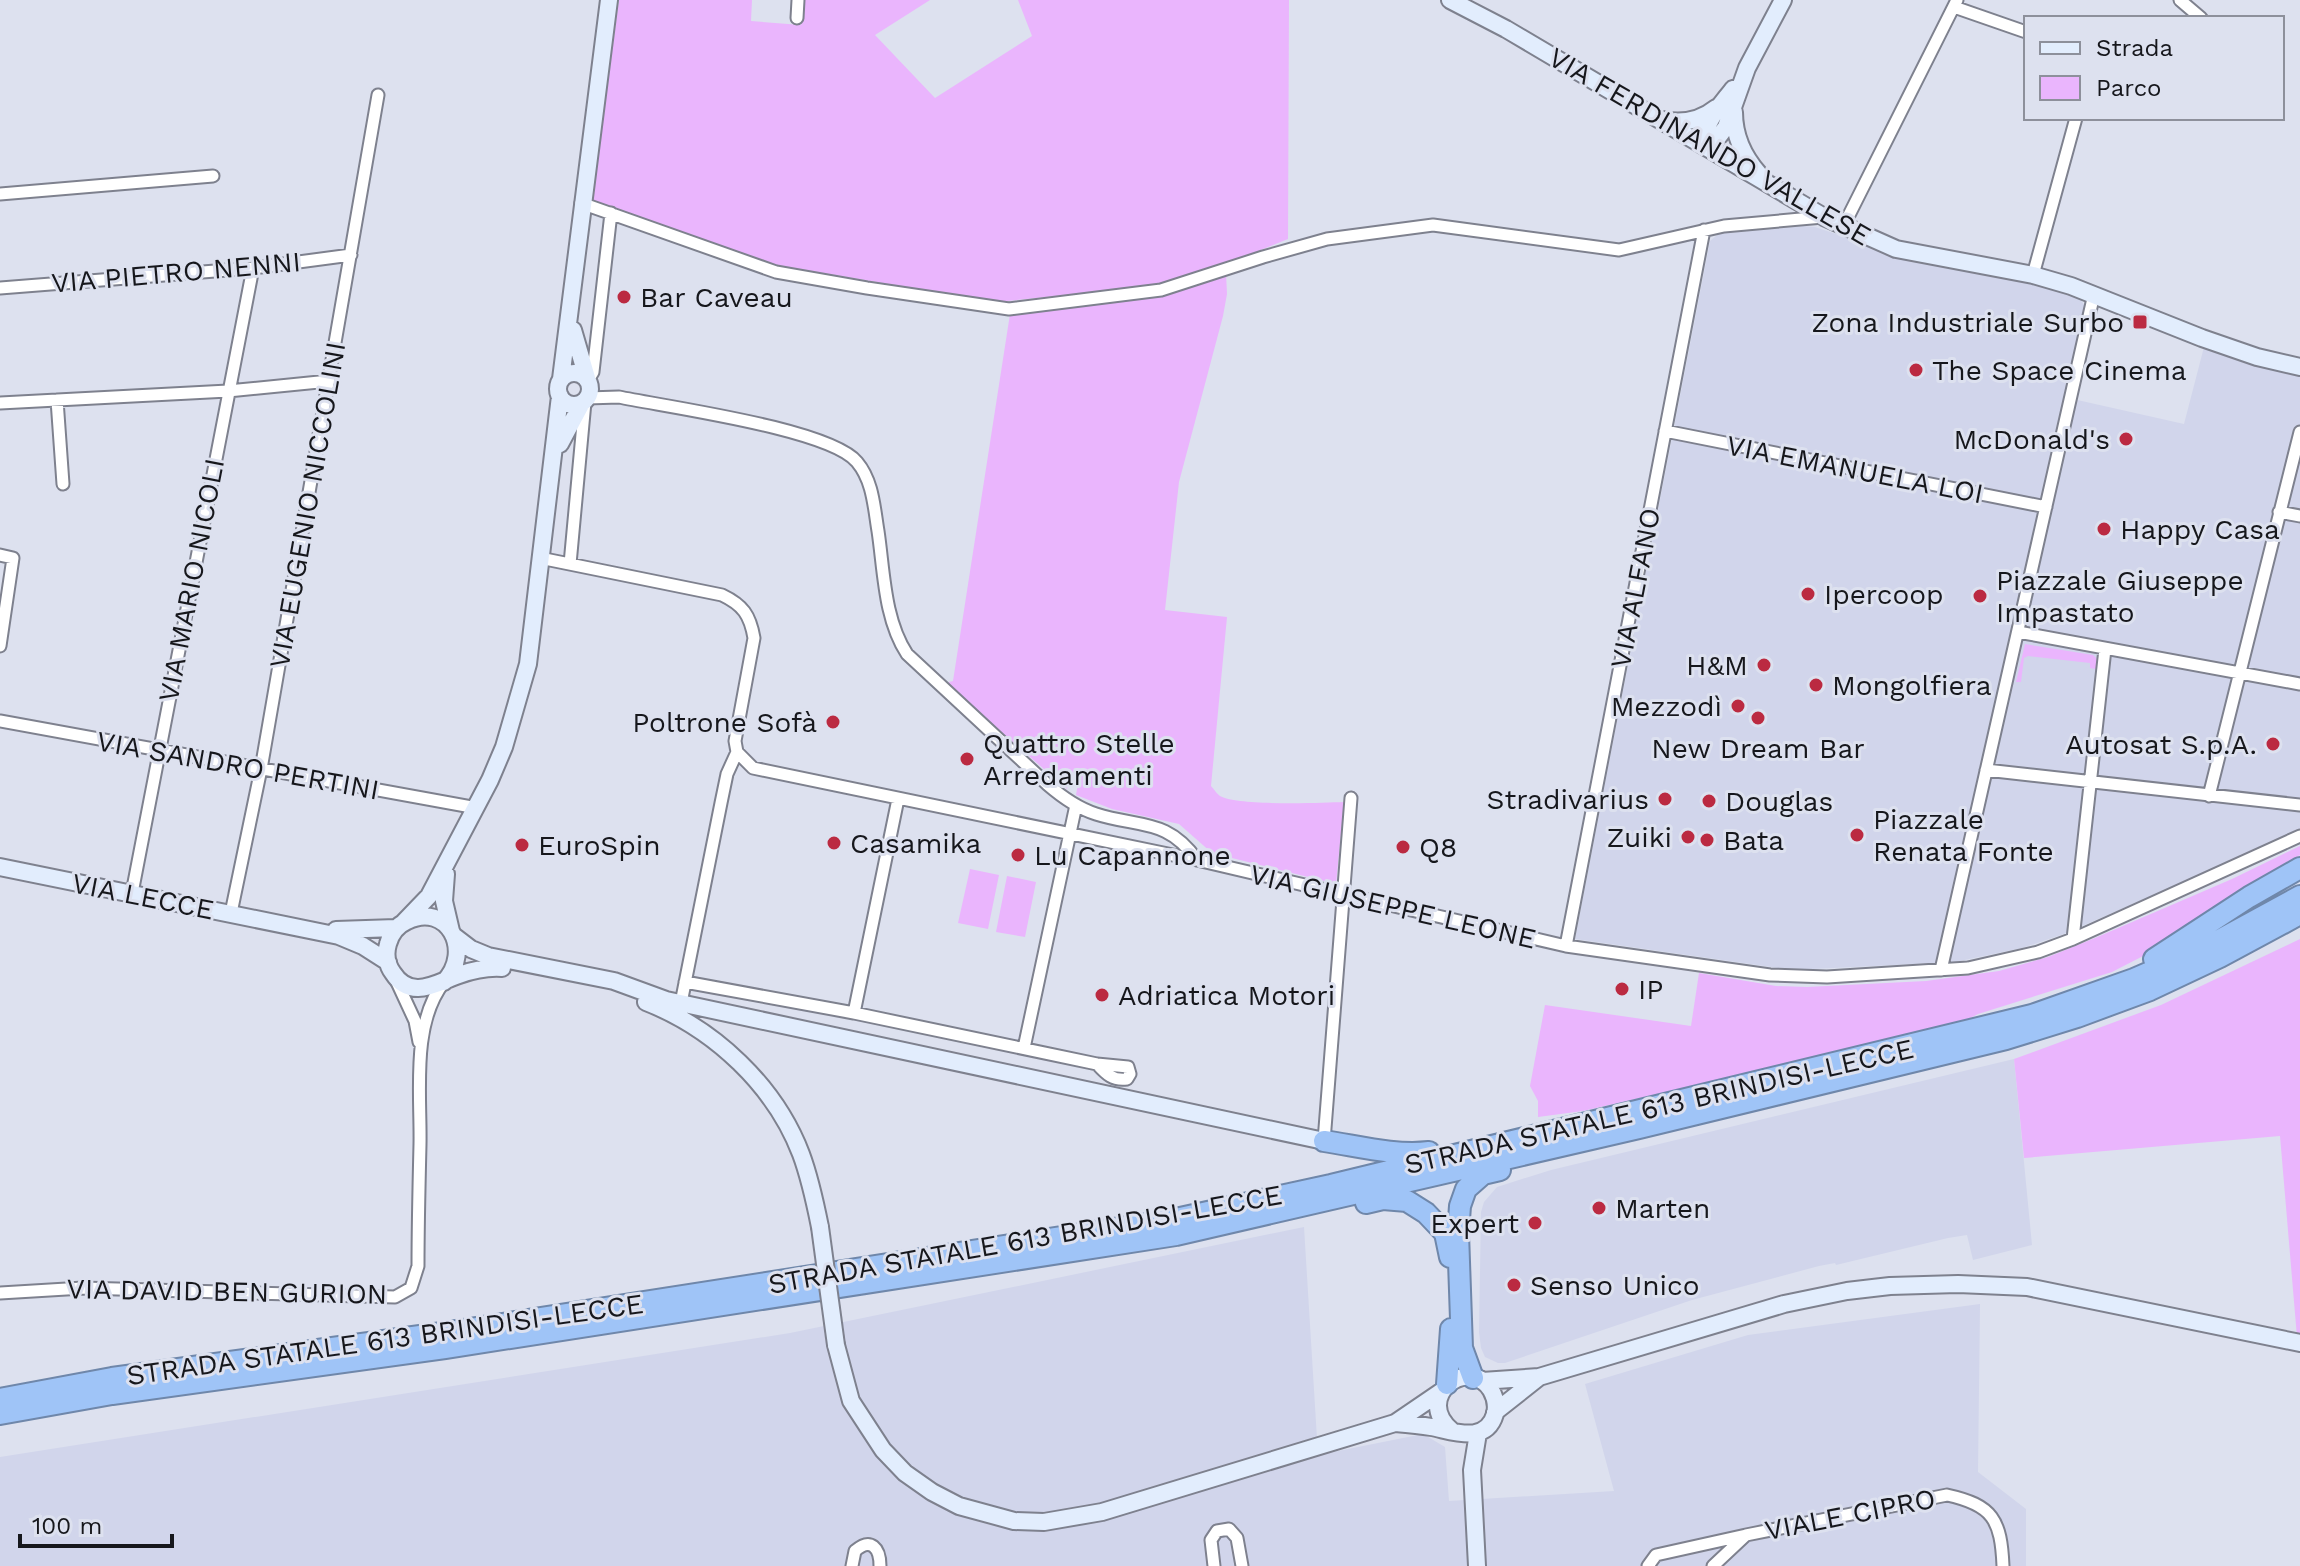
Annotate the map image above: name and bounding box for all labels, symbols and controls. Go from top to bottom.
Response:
legend [2024,16,2284,120]
text: Strada [2096,34,2173,62]
street label: VIA FERDINANDO VALLESE [1543,40,1877,252]
text: Parco [2096,74,2161,102]
street label: VIA PIETRO NENNI [50,245,302,300]
place label: Bar Caveau [640,281,793,314]
marker: Bar Caveau [615,288,633,306]
place label: Zona Industriale Surbo [1811,306,2124,339]
marker: Zona Industriale Surbo [2131,313,2149,331]
street label: VIA EUGENIO NICCOLINI [263,339,352,671]
place label: The Space Cinema [1932,354,2187,387]
marker: The Space Cinema [1907,361,1925,379]
place label: McDonald's [1953,423,2110,456]
street label: VIA EMANUELA LOI [1724,428,1986,511]
marker: McDonald's [2117,430,2135,448]
street label: VIA MARIO NICOLI [152,456,231,705]
street label: VIA ALFANO [1604,505,1667,671]
place label: Happy Casa [2120,513,2280,546]
marker: Happy Casa [2095,520,2113,538]
place label: Piazzale Giuseppe Impastato [1996,564,2244,629]
place label: Ipercoop [1824,578,1944,611]
marker: Ipercoop [1799,585,1817,603]
marker: Piazzale Giuseppe Impastato [1971,587,1989,605]
place label: H&M [1686,649,1748,682]
marker: H&M [1755,656,1773,674]
place label: Mongolfiera [1832,669,1992,702]
marker: Mongolfiera [1807,676,1825,694]
place label: Mezzodì [1611,690,1722,723]
marker: Mezzodì [1729,697,1747,715]
place label: Poltrone Sofà [632,706,817,739]
marker: New Dream Bar [1749,709,1767,727]
marker: Poltrone Sofà [824,713,842,731]
street label: VIA SANDRO PERTINI [94,724,382,807]
place label: Quattro Stelle Arredamenti [983,727,1175,792]
place label: Autosat S.p.A. [2065,728,2257,761]
place label: New Dream Bar [1651,732,1865,765]
marker: Autosat S.p.A. [2264,735,2282,753]
marker: Quattro Stelle Arredamenti [958,750,976,768]
place label: Stradivarius [1486,783,1649,816]
place label: Douglas [1725,785,1833,818]
marker: Stradivarius [1656,790,1674,808]
marker: Douglas [1700,792,1718,810]
place label: Piazzale Renata Fonte [1873,803,2054,868]
place label: Zuiki [1607,821,1672,854]
place label: Bata [1723,824,1784,857]
marker: Piazzale Renata Fonte [1848,826,1866,844]
place label: Casamika [850,827,981,860]
marker: Zuiki [1679,828,1697,846]
place label: EuroSpin [538,829,661,862]
place label: Q8 [1419,831,1457,864]
marker: Bata [1698,831,1716,849]
marker: Casamika [825,834,843,852]
marker: EuroSpin [513,836,531,854]
marker: Q8 [1394,838,1412,856]
place label: Lu Capannone [1034,839,1231,872]
marker: Lu Capannone [1009,846,1027,864]
street label: VIA GIUSEPPE LEONE [1247,857,1539,955]
street label: VIA LECCE [69,867,217,926]
place label: IP [1638,973,1663,1006]
place label: Adriatica Motori [1118,979,1335,1012]
marker: IP [1613,980,1631,998]
marker: Adriatica Motori [1093,986,1111,1004]
street label: STRADA STATALE 613 BRINDISI-LECCE [1402,1032,1917,1181]
street label: STRADA STATALE 613 BRINDISI-LECCE [766,1178,1285,1301]
place label: Marten [1615,1192,1710,1225]
marker: Marten [1590,1199,1608,1217]
place label: Expert [1430,1207,1519,1240]
marker: Expert [1526,1214,1544,1232]
place label: Senso Unico [1530,1269,1700,1302]
street label: VIA DAVID BEN GURION [66,1272,388,1311]
marker: Senso Unico [1505,1276,1523,1294]
street label: STRADA STATALE 613 BRINDISI-LECCE [125,1287,645,1392]
street label: VIALE CIPRO [1762,1482,1938,1547]
scale bar [20,1498,172,1548]
text: 100 m [32,1512,102,1540]

